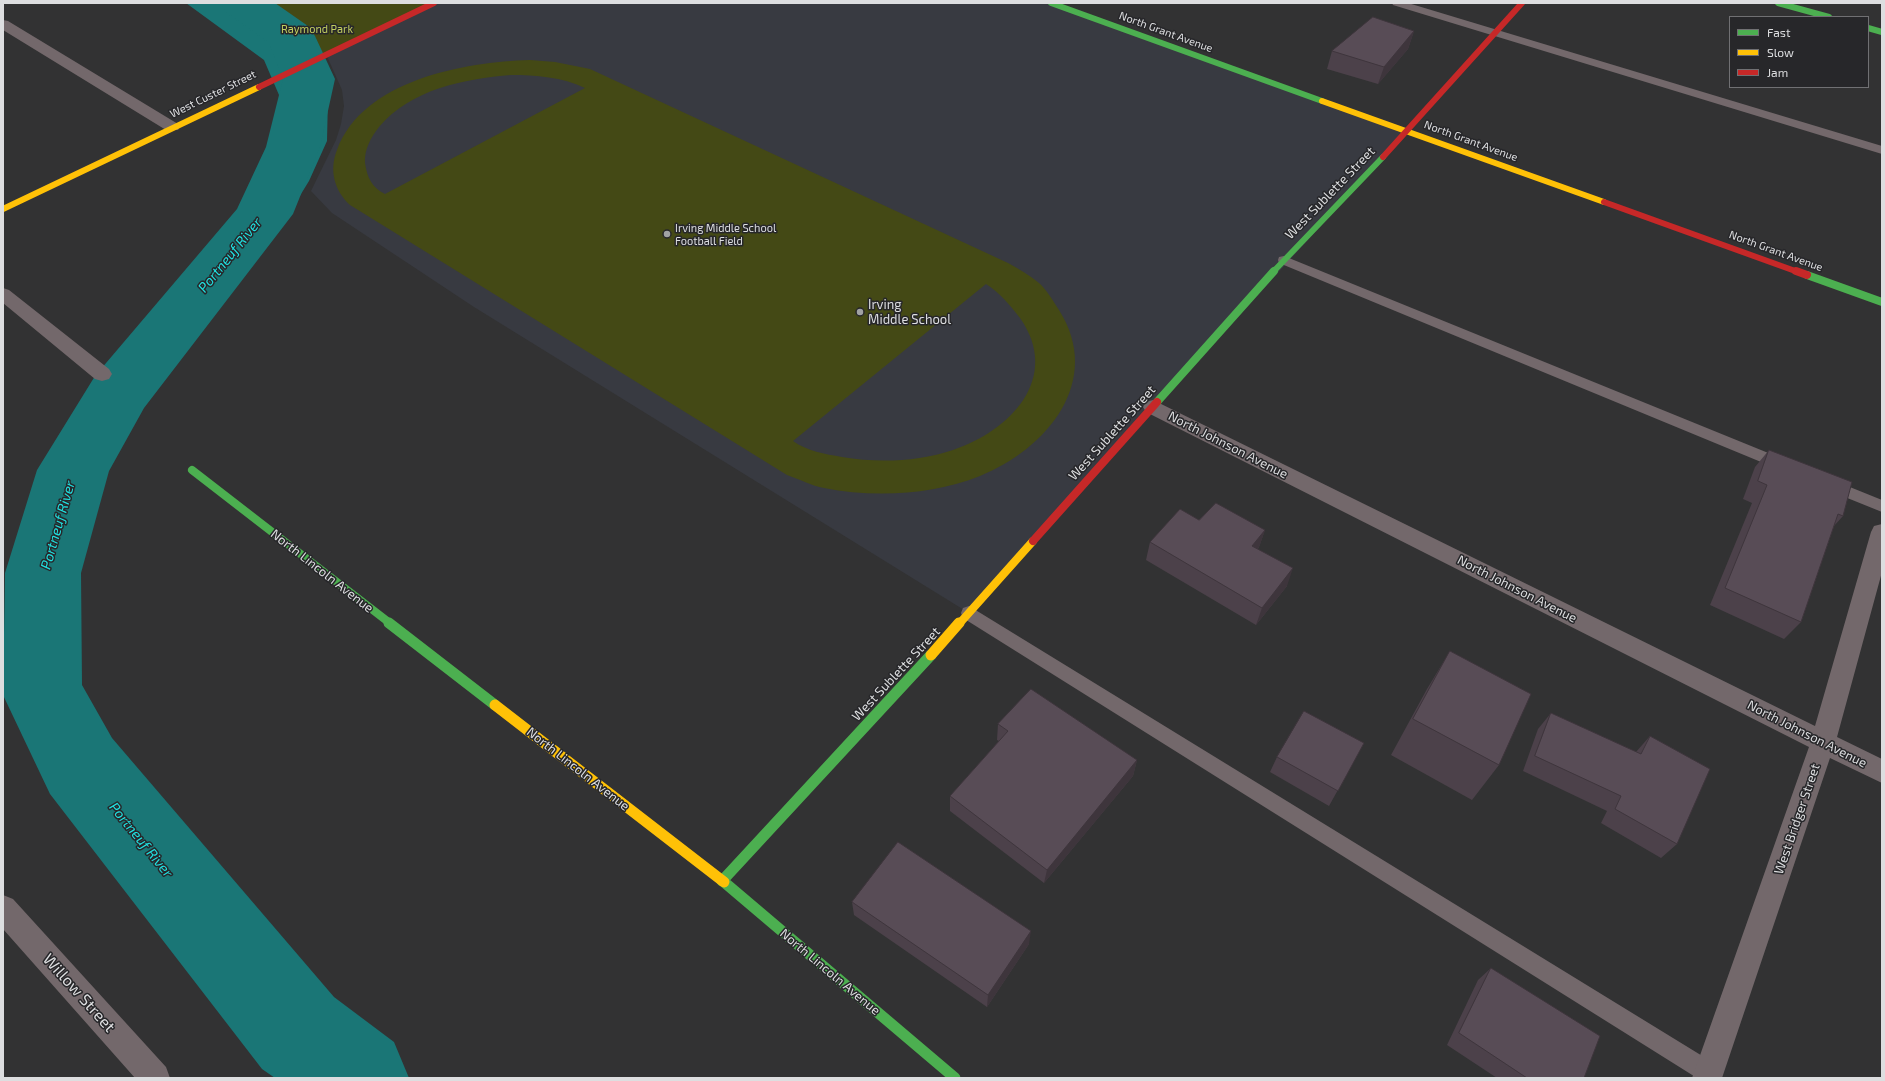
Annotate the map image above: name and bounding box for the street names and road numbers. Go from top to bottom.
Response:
street label: North Grant Avenue [1117,9,1215,55]
street label: West Custer Street [168,67,258,121]
street label: North Grant Avenue [1422,118,1520,164]
street label: West Sublette Street [1282,144,1378,242]
street label: North Grant Avenue [1727,228,1825,274]
street label: West Sublette Street [1065,382,1159,484]
street label: North Johnson Avenue [1166,408,1290,482]
street label: North Lincoln Avenue [267,526,377,616]
street label: North Johnson Avenue [1455,552,1579,626]
street label: West Sublette Street [849,624,943,724]
street label: North Johnson Avenue [1745,697,1869,771]
street label: North Lincoln Avenue [523,724,633,814]
street label: West Bridger Street [1771,762,1823,876]
street label: North Lincoln Avenue [777,925,883,1019]
street label: Willow Street [39,950,119,1036]

